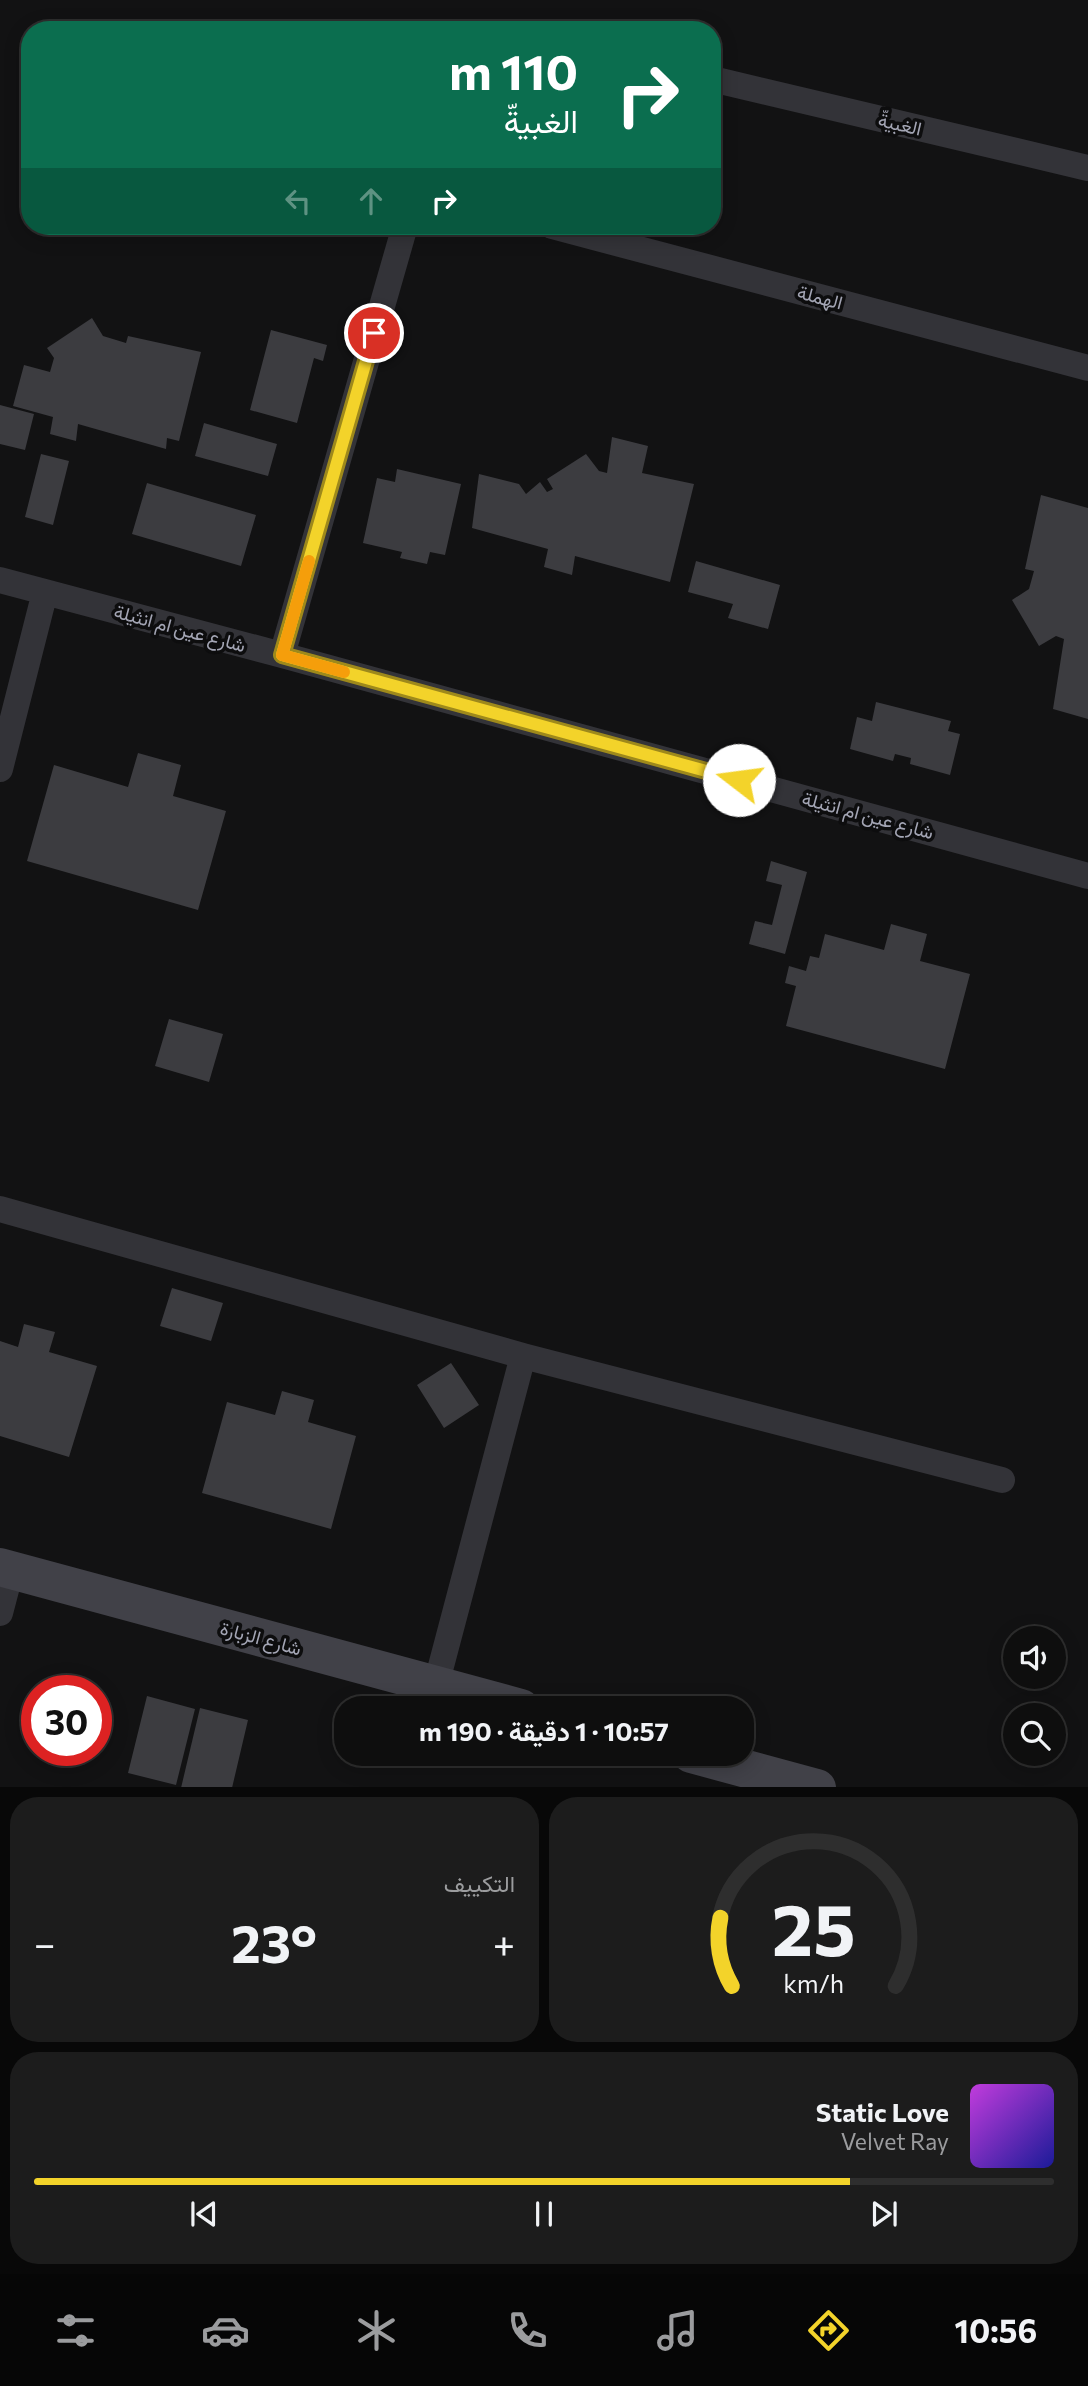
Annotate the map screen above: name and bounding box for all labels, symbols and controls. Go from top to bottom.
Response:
text: 110 m [449,40,578,100]
icon: right [602,49,693,140]
text: الغبيةّ [504,100,578,140]
street label: الغبيةّ [876,107,924,141]
icon: left [279,182,317,220]
icon: ahead [352,182,390,220]
icon: right [425,182,463,220]
street label: الهملة [795,279,845,315]
pin [344,303,404,363]
icon: arrive [355,314,393,352]
street label: شارع عين ام انثيلة [111,599,249,658]
position arrow [702,743,776,817]
street label: شارع عين ام انثيلة [799,786,937,845]
street label: شارع الزبارة [218,1616,304,1661]
map controls [1003,1626,1066,1766]
button: sound [1003,1626,1066,1689]
speed limit sign: 30 [21,1675,112,1766]
button: search [1003,1703,1066,1766]
text: 10:57 · 1 دقيقة · 190 m [419,1715,669,1746]
text: التكييف [444,1869,515,1897]
text: 25 [772,1882,855,1971]
text: 23° [231,1910,317,1974]
text: − [34,1919,56,1966]
text: + [493,1919,515,1966]
text: km/h [783,1967,844,1997]
text: Static Love [816,2096,949,2127]
text: Velvet Ray [841,2127,949,2155]
icon: previous [185,2195,223,2233]
icon: pause [525,2195,563,2233]
icon: next [865,2195,903,2233]
icon: filters [51,2306,100,2355]
icon: car [201,2306,250,2355]
icon: climate [352,2306,401,2355]
icon: phone [503,2306,552,2355]
icon: music [653,2306,702,2355]
icon: directions [804,2306,853,2355]
text: 10:56 [955,2310,1037,2350]

